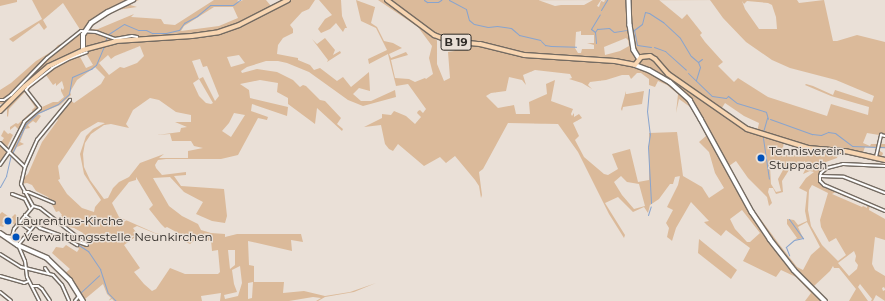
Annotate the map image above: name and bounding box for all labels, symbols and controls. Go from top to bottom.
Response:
road number: B 19 [440,33,472,51]
place label: Tennisverein Stuppach [769,144,844,172]
marker: Tennisverein Stuppach [756,153,766,163]
place label: Laurentius-Kirche [16,214,123,228]
marker: Laurentius-Kirche [3,216,13,226]
place label: Verwaltungsstelle Neunkirchen [24,230,213,244]
marker: Verwaltungsstelle Neunkirchen [11,232,21,242]

